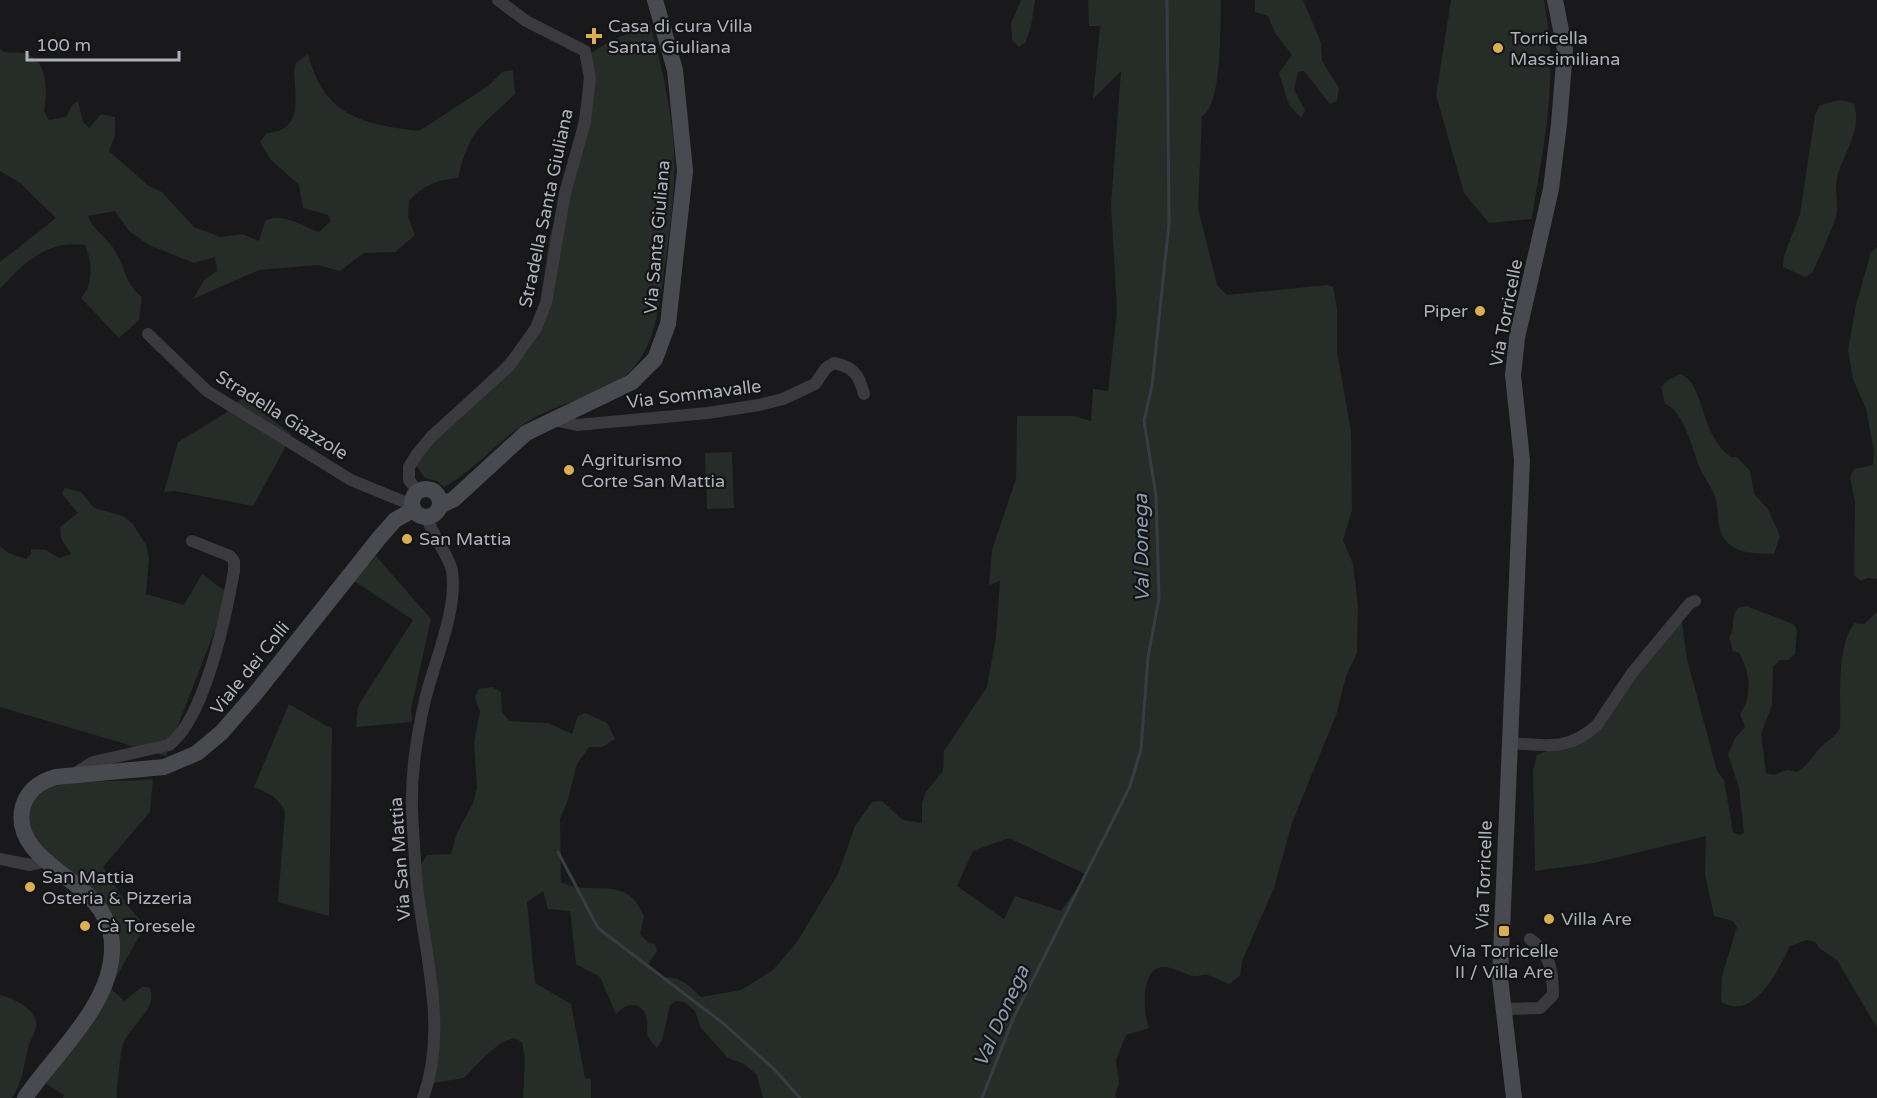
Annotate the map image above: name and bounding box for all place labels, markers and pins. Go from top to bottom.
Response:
place label: Casa di cura Villa Santa Giuliana [608,15,753,58]
marker: Casa di cura Villa Santa Giuliana [585,27,603,45]
place label: Torricella Massimiliana [1510,27,1620,70]
marker: Torricella Massimiliana [1491,41,1505,55]
place label: Piper [1423,300,1468,322]
marker: Piper [1473,304,1487,318]
place label: Agriturismo Corte San Mattia [581,449,725,492]
marker: Agriturismo Corte San Mattia [562,463,576,477]
place label: San Mattia [419,528,511,550]
marker: San Mattia [400,532,414,546]
place label: San Mattia Osteria & Pizzeria [42,866,192,909]
marker: San Mattia Osteria & Pizzeria [23,880,37,894]
place label: Villa Are [1561,908,1632,930]
marker: Villa Are [1542,912,1556,926]
place label: Cà Toresele [97,915,195,937]
marker: Cà Toresele [78,919,92,933]
marker: Via Torricelle II / Villa Are [1497,924,1511,938]
place label: Via Torricelle II / Villa Are [1449,940,1559,983]

